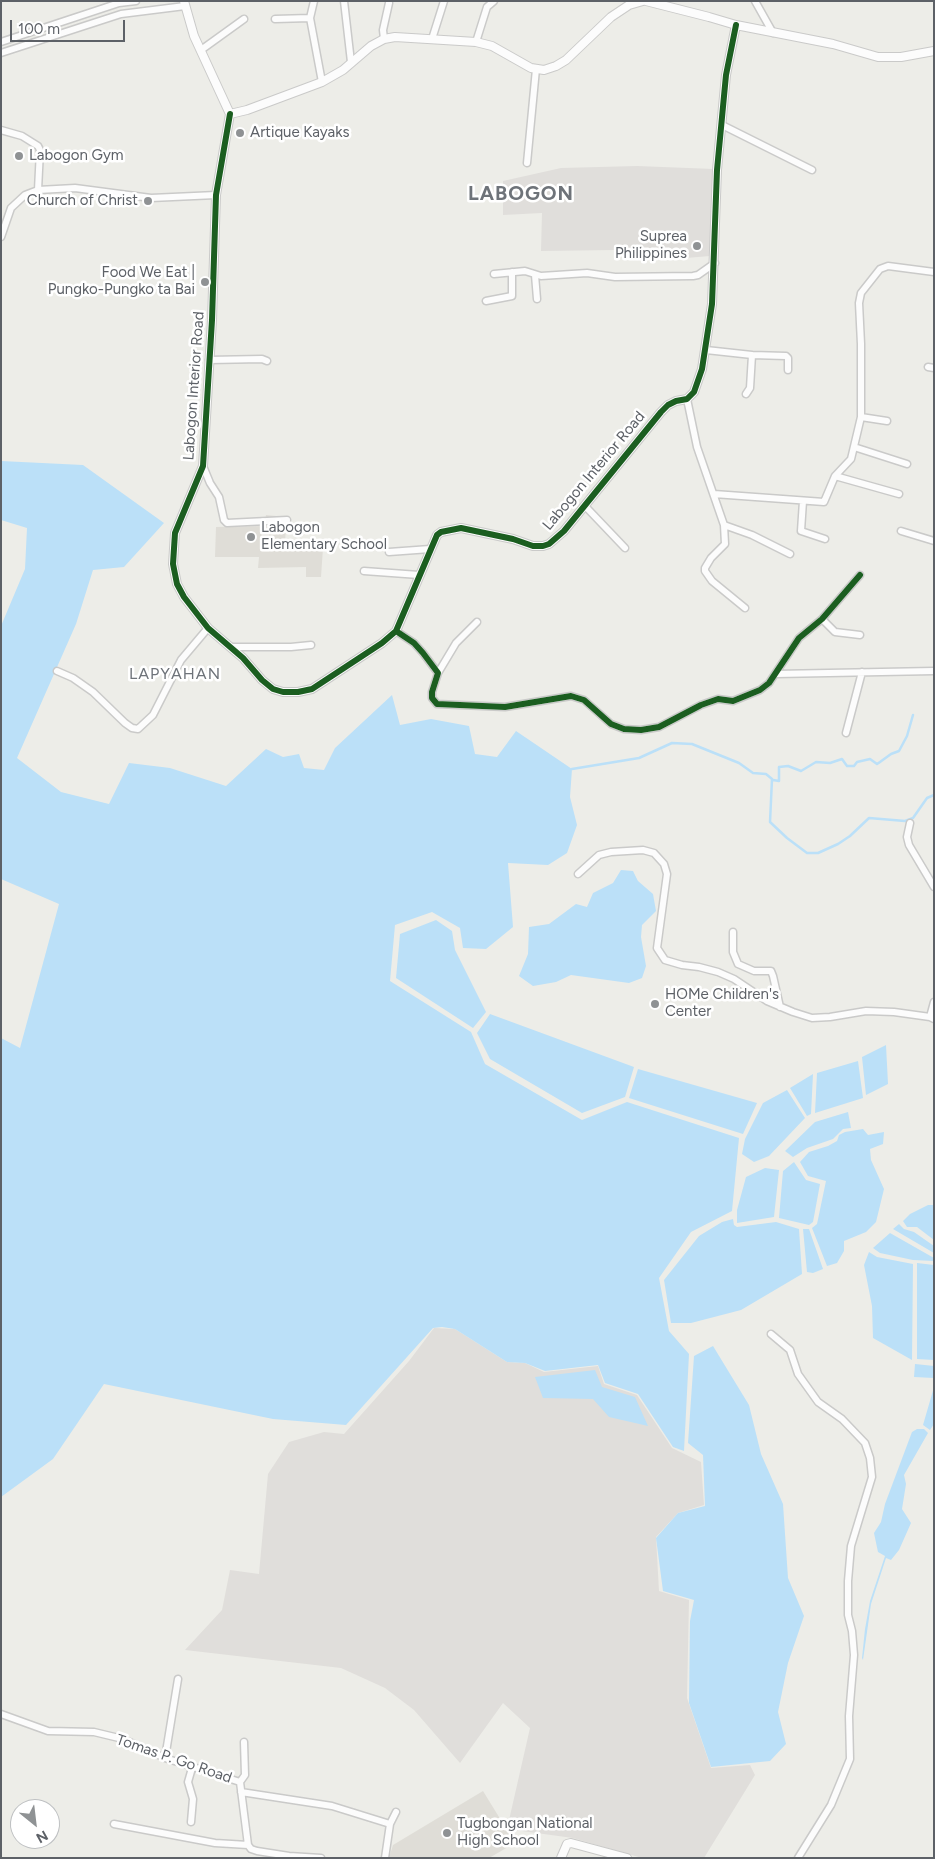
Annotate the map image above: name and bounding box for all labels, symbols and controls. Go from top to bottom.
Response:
scale bar [12,10,128,42]
text: 100 m [18,20,60,38]
place label: Artique Kayaks [250,124,350,142]
marker: Artique Kayaks [234,127,246,139]
place label: Labogon Gym [29,147,124,165]
marker: Labogon Gym [13,150,25,162]
district label: LABOGON [467,182,575,206]
place label: Church of Christ [27,192,138,210]
marker: Church of Christ [142,195,154,207]
place label: Suprea Philippines [615,228,687,263]
marker: Suprea Philippines [691,240,703,252]
place label: Food We Eat | Pungko-Pungko ta Bai [48,264,195,299]
marker: Food We Eat | Pungko-Pungko ta Bai [199,276,211,288]
street label: Labogon Interior Road [180,311,208,461]
street label: Labogon Interior Road [539,408,649,534]
place label: Labogon Elementary School [261,519,387,554]
marker: Labogon Elementary School [245,531,257,543]
district label: LAPYAHAN [128,664,222,684]
place label: HOMe Children's Center [665,986,779,1021]
marker: HOMe Children's Center [649,998,661,1010]
street label: Tomas P. Go Road [114,1731,234,1787]
north arrow [10,1799,60,1849]
place label: Tugbongan National High School [457,1815,593,1850]
text: N [33,1827,51,1847]
marker: Tugbongan National High School [441,1827,453,1839]

